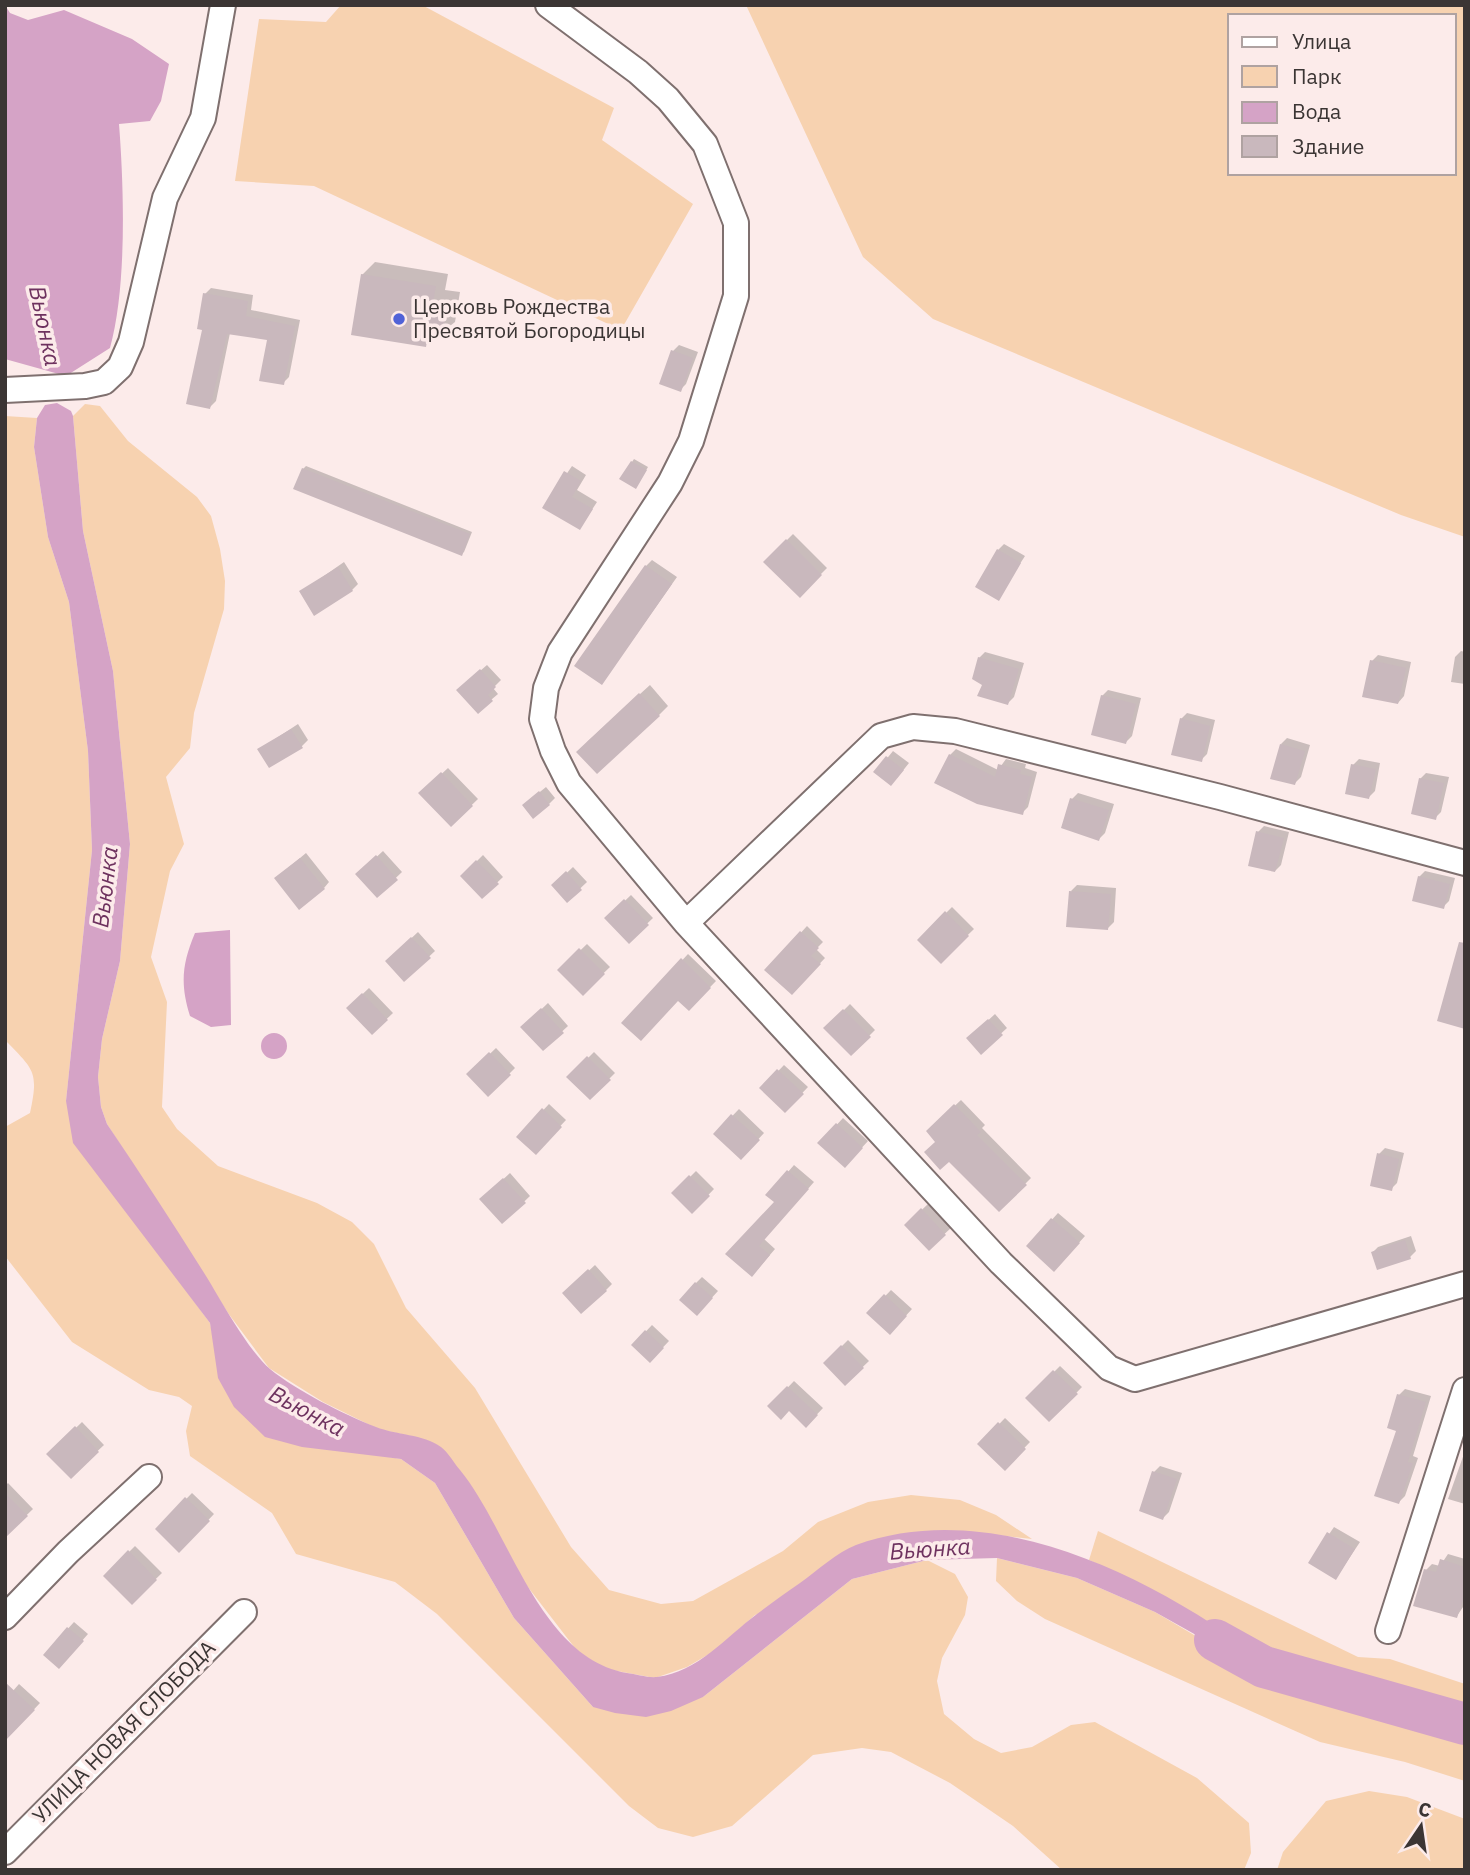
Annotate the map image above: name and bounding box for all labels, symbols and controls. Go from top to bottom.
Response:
legend [1228,14,1456,175]
text: Улица [1292,27,1351,55]
text: Парк [1292,62,1342,90]
text: Вода [1292,97,1341,125]
text: Здание [1292,132,1364,160]
water label: Вьюнка [23,283,69,369]
place label: Церковь Рождества Пресвятой Богородицы [413,292,646,344]
marker: Церковь Рождества Пресвятой Богородицы [391,311,407,327]
water label: Вьюнка [84,845,124,929]
water label: Вьюнка [264,1378,350,1442]
water label: Вьюнка [888,1530,972,1566]
street label: УЛИЦА НОВАЯ СЛОБОДА [26,1634,221,1829]
north arrow [1386,1791,1456,1861]
text: С [1416,1796,1434,1823]

